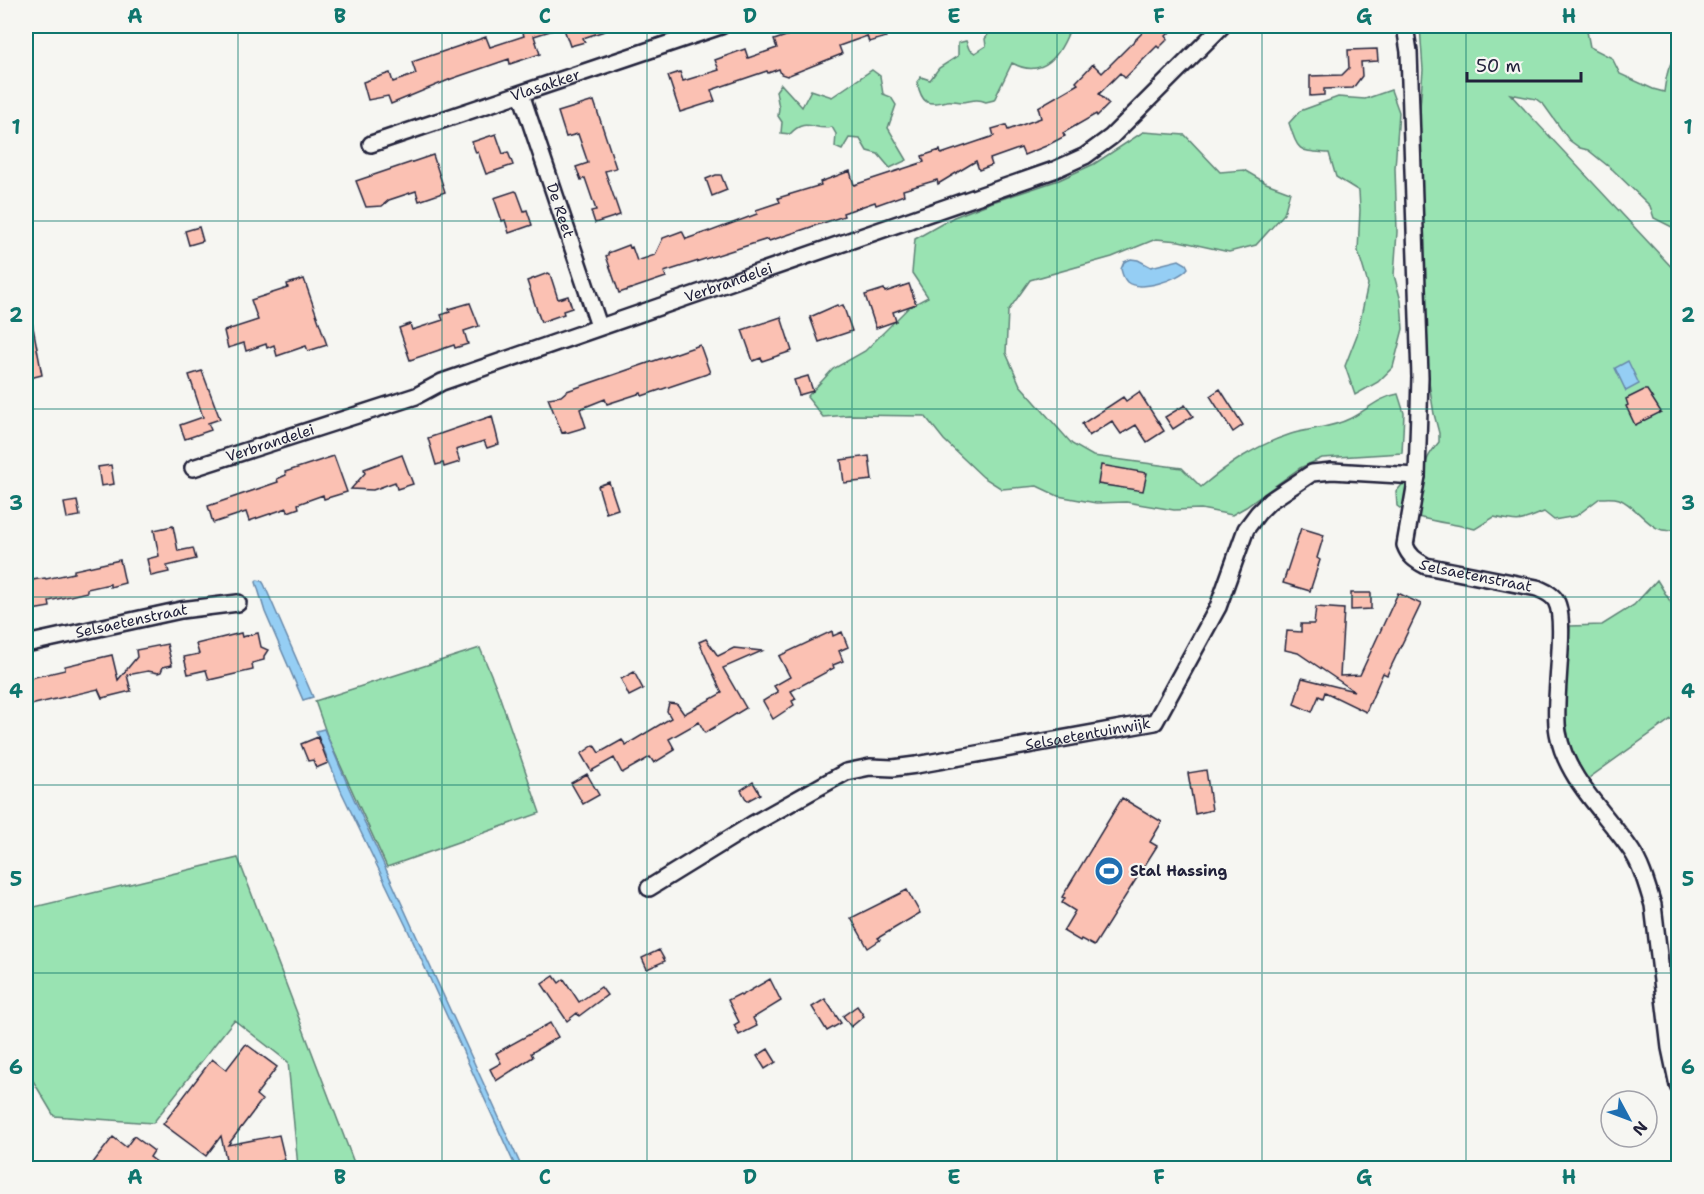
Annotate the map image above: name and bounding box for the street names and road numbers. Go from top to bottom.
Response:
street label: Vlasakker [508,64,583,106]
street label: De Reet [542,181,579,241]
street label: Verbrandelei [682,258,775,307]
street label: Verbrandelei [223,419,317,467]
street label: Selsaetenstraat [1416,554,1534,597]
street label: Selsaetenstraat [74,599,189,643]
street label: Selsaetentuinwijk [1024,713,1152,755]

